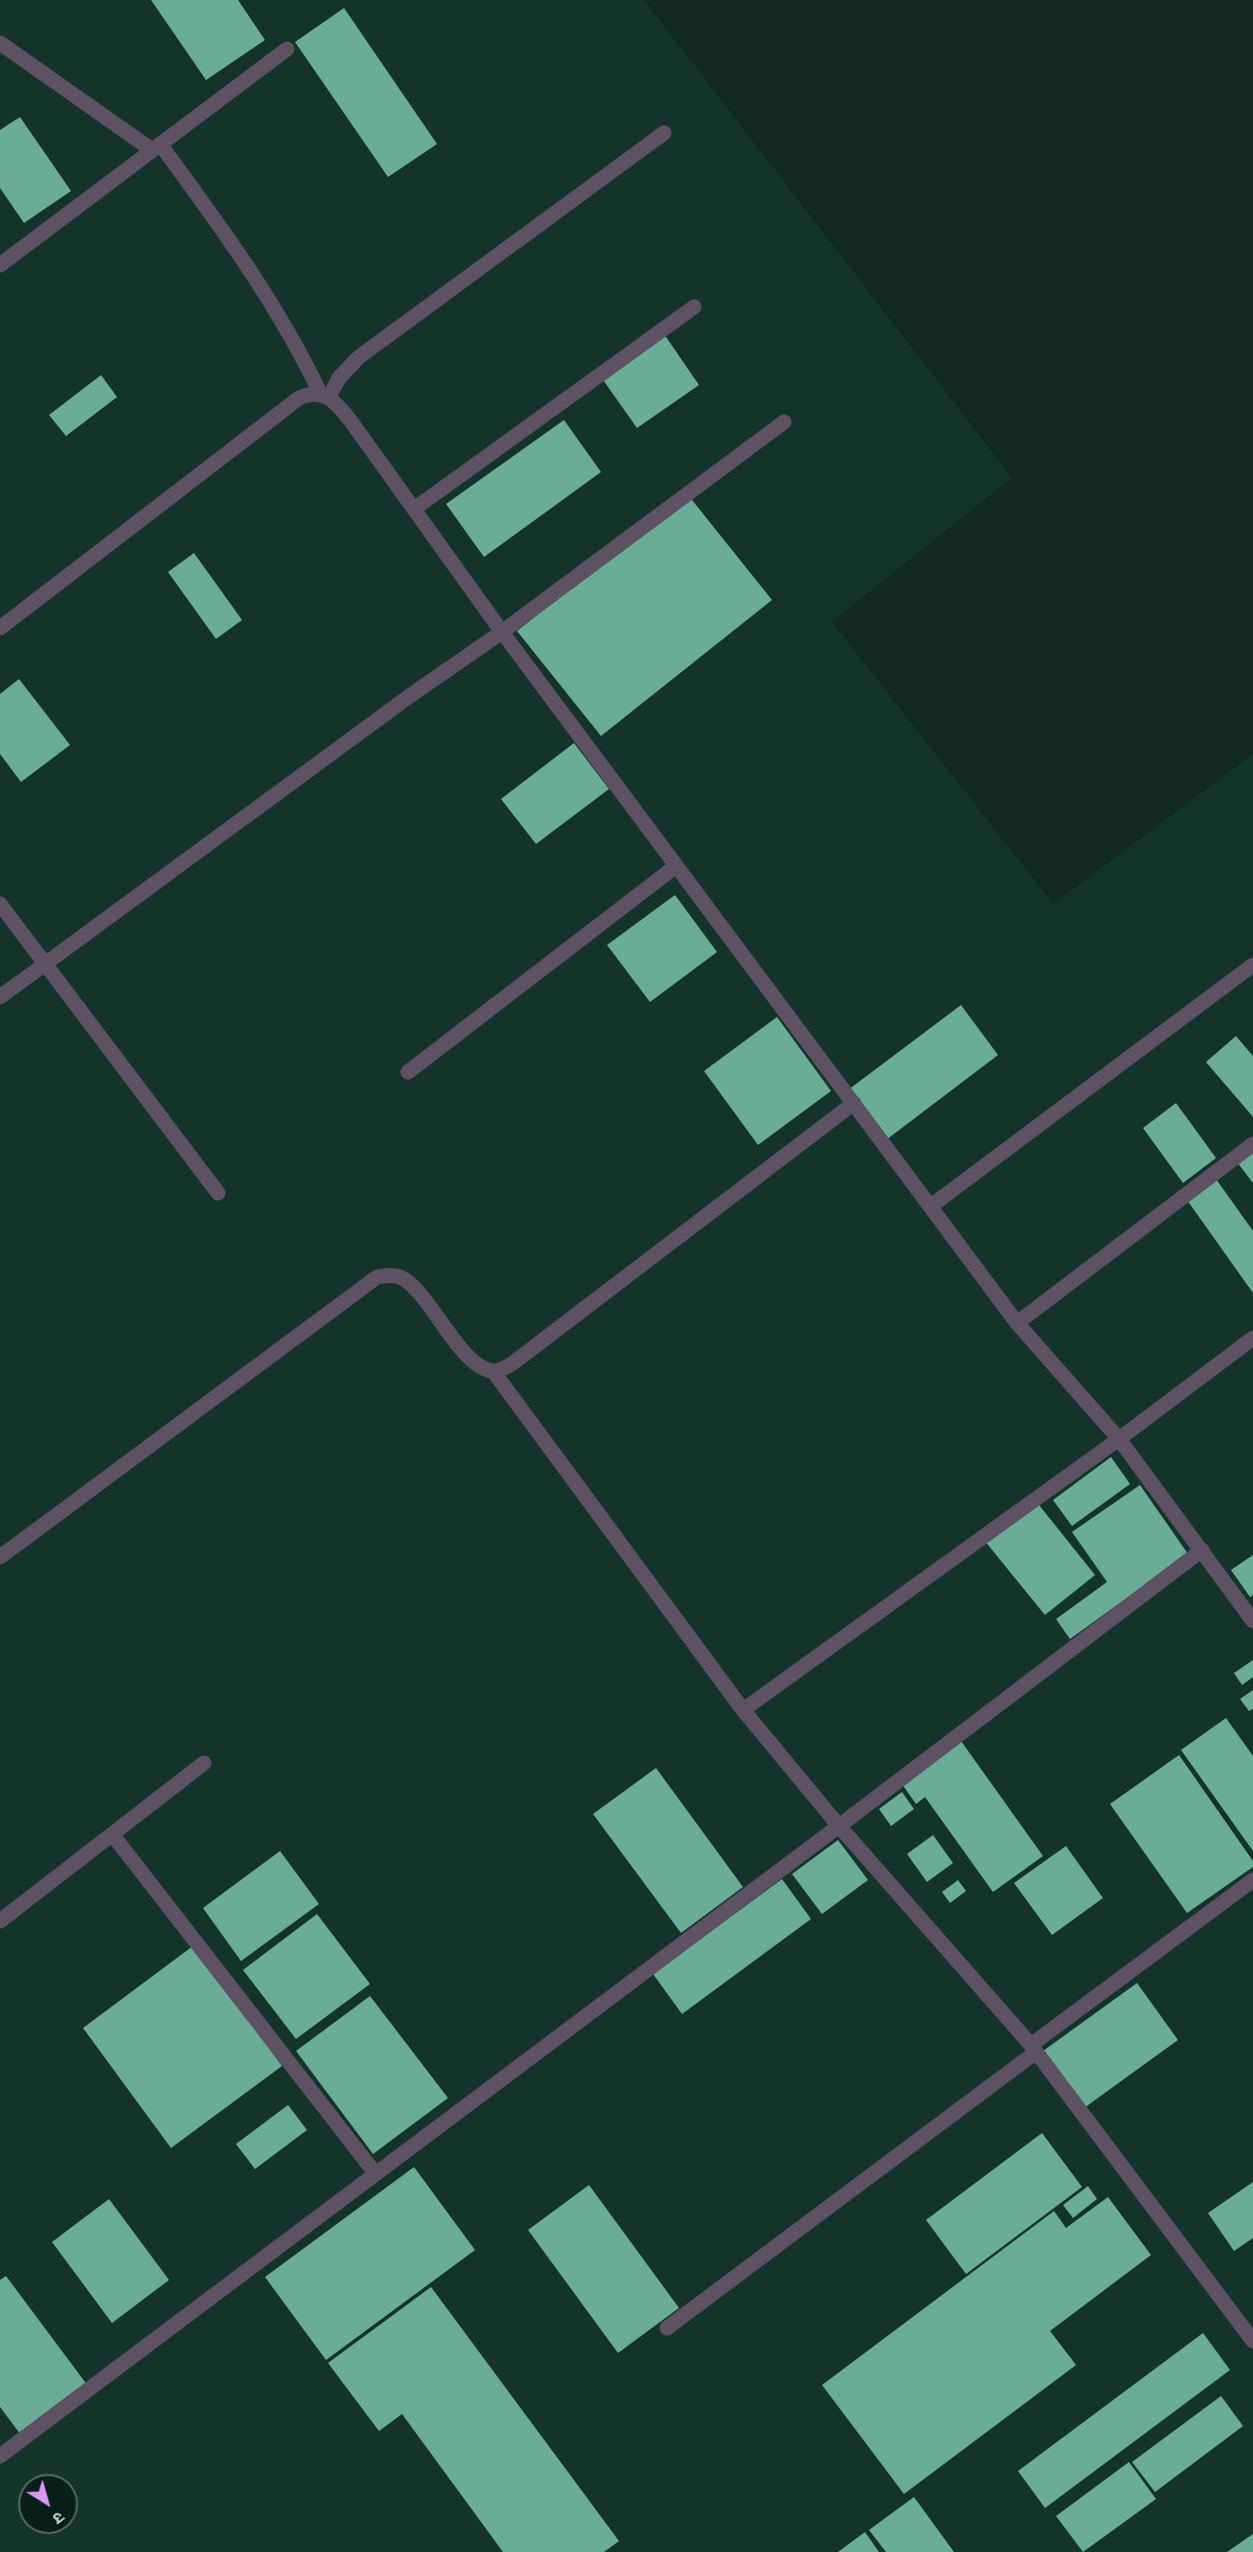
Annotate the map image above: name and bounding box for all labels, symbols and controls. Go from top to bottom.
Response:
north arrow [18,2474,78,2534]
text: उ [48,2506,67,2528]

